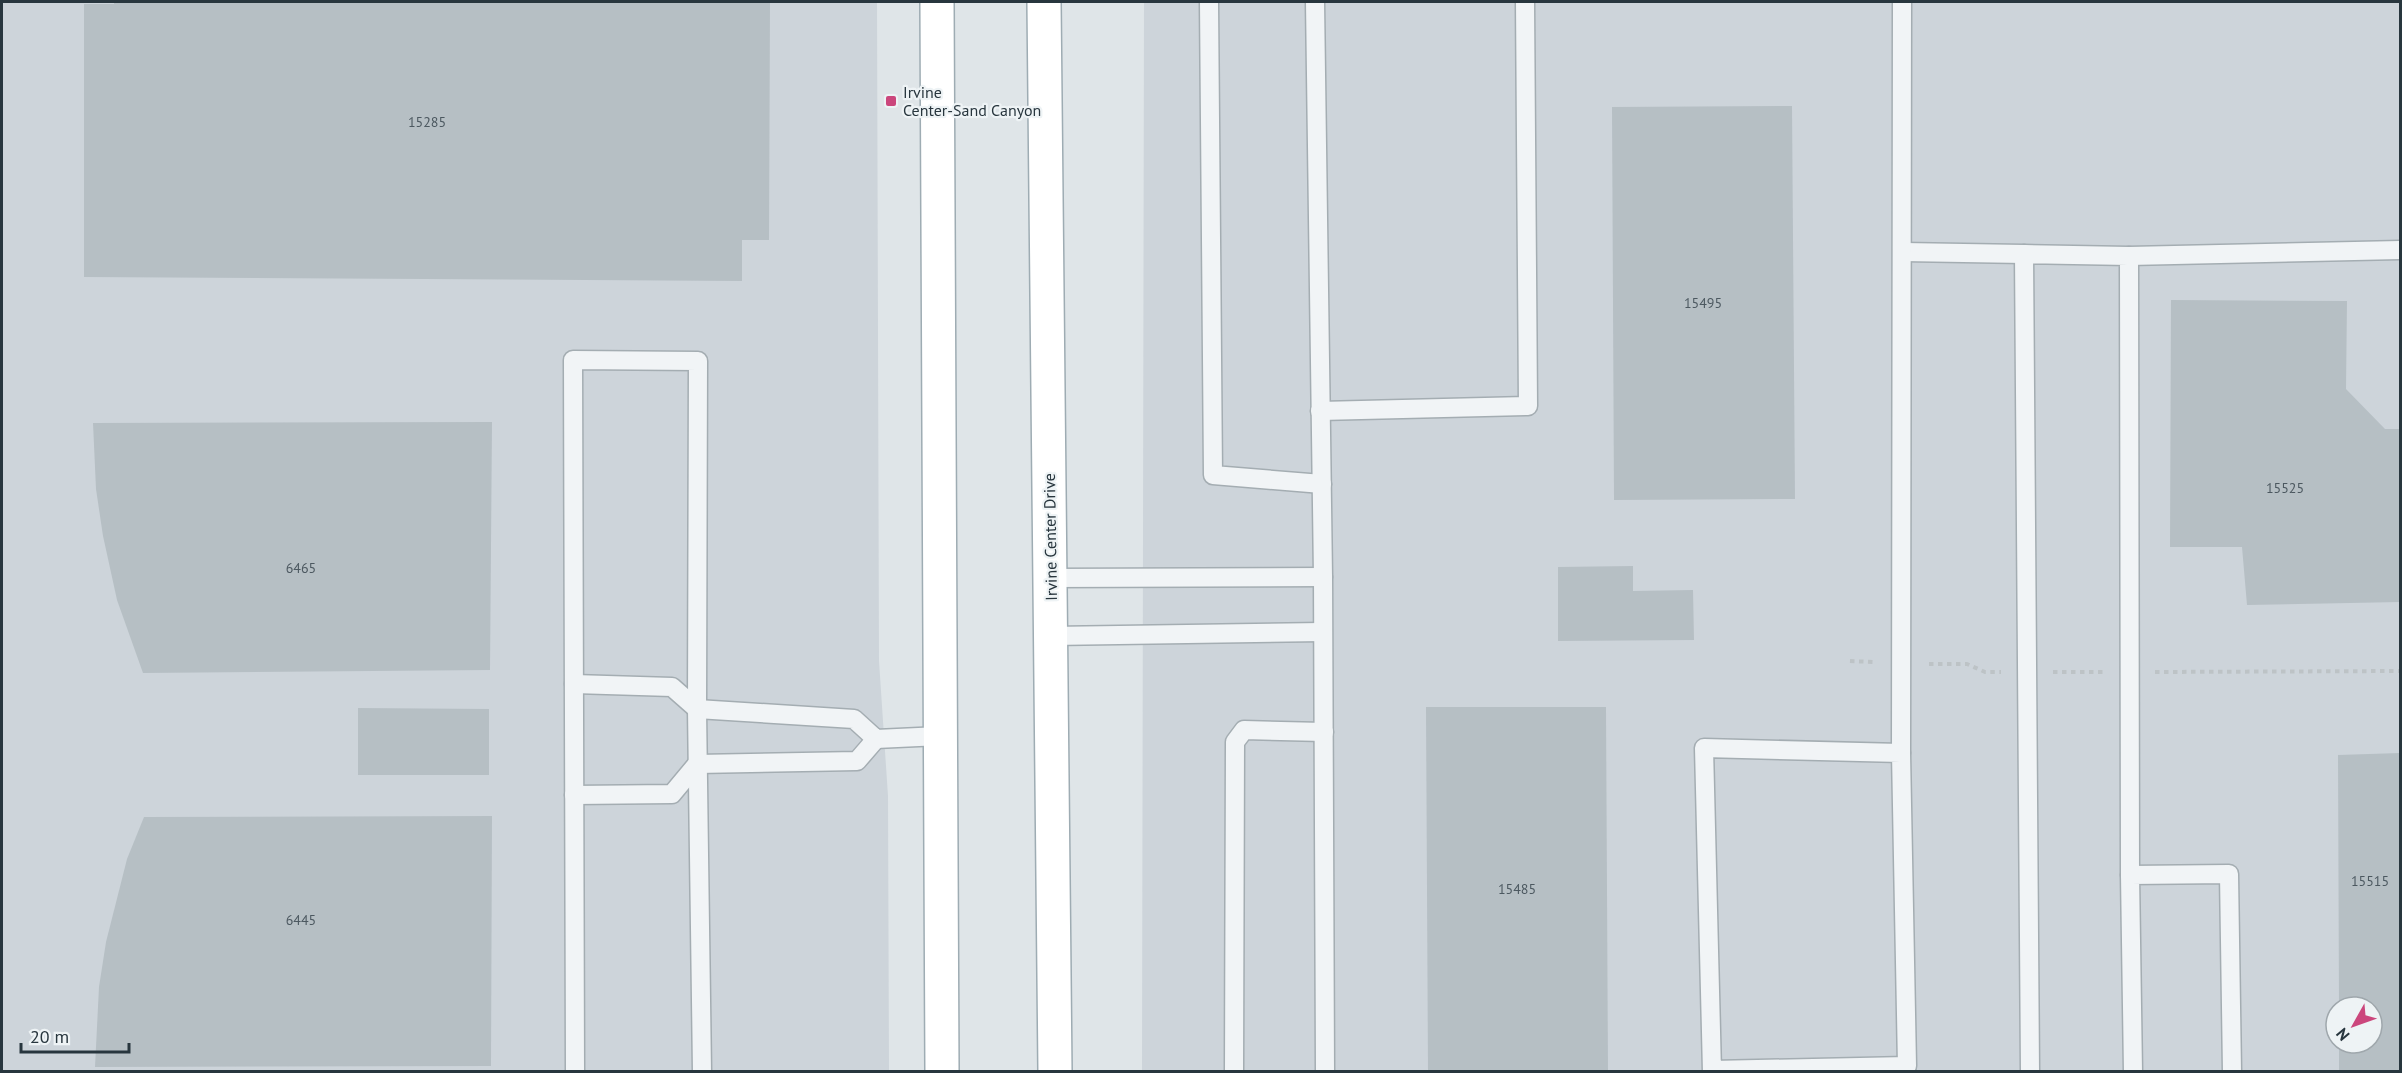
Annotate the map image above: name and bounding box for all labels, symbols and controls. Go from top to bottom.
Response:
place label: Irvine Center-Sand Canyon [903,82,1041,120]
marker: Irvine Center-Sand Canyon [884,94,898,108]
house number: 15285 [408,113,446,131]
house number: 15495 [1684,294,1722,312]
street label: Irvine Center Drive [1039,473,1061,601]
house number: 15525 [2266,479,2304,497]
house number: 6465 [286,559,316,577]
house number: 15515 [2351,872,2389,890]
house number: 15485 [1498,880,1536,898]
house number: 6445 [286,911,316,929]
north arrow [2324,995,2384,1055]
scale bar [21,1016,129,1054]
text: N [2331,1024,2354,1045]
text: 20 m [30,1025,69,1048]

